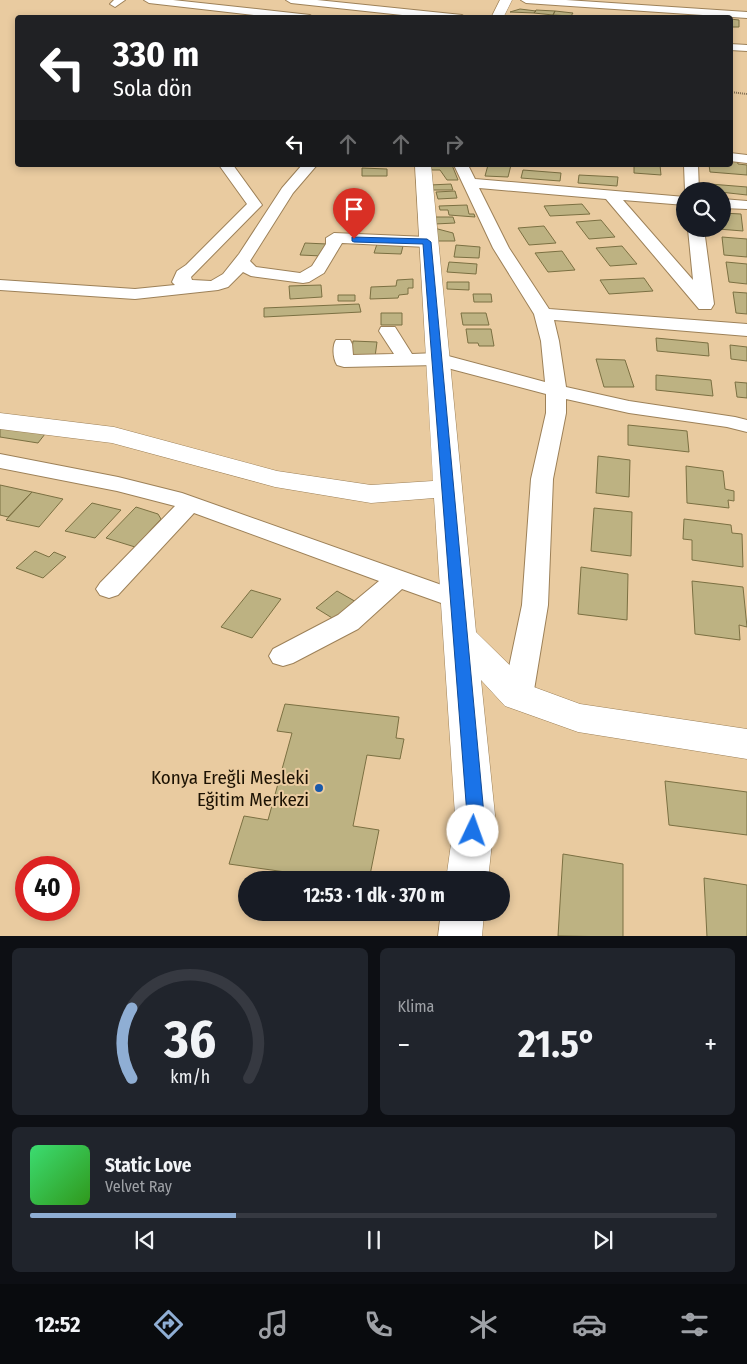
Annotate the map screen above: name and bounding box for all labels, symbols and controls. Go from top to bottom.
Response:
text: 330 m [113,33,199,75]
icon: left [30,35,95,100]
text: Sola dön [113,75,192,102]
icon: left [281,130,309,158]
icon: ahead [334,130,362,158]
icon: ahead [387,130,415,158]
icon: right [440,130,468,158]
map controls [676,182,731,237]
button: search [676,182,731,237]
pin [333,188,375,239]
icon: arrive [340,195,368,223]
place label: Konya Ereğli Mesleki Eğitim Merkezi [151,766,309,811]
marker: Konya Ereğli Mesleki Eğitim Merkezi [313,782,325,794]
position arrow [446,804,498,856]
speed limit sign: 40 [15,856,80,921]
text: 12:53 · 1 dk · 370 m [303,884,445,907]
text: Klima [398,997,434,1016]
text: 36 [163,1008,216,1071]
text: 21.5° [518,1021,596,1067]
text: − [398,1028,410,1061]
text: + [704,1028,717,1061]
text: km/h [170,1066,210,1088]
text: Static Love [105,1154,192,1177]
text: Velvet Ray [105,1177,172,1196]
icon: previous [131,1226,159,1254]
icon: pause [360,1226,388,1254]
icon: next [589,1226,617,1254]
icon: directions [151,1307,186,1342]
icon: music [256,1307,291,1342]
icon: phone [361,1307,396,1342]
icon: climate [466,1307,501,1342]
icon: car [572,1307,607,1342]
icon: filters [677,1307,712,1342]
text: 12:52 [35,1311,81,1338]

